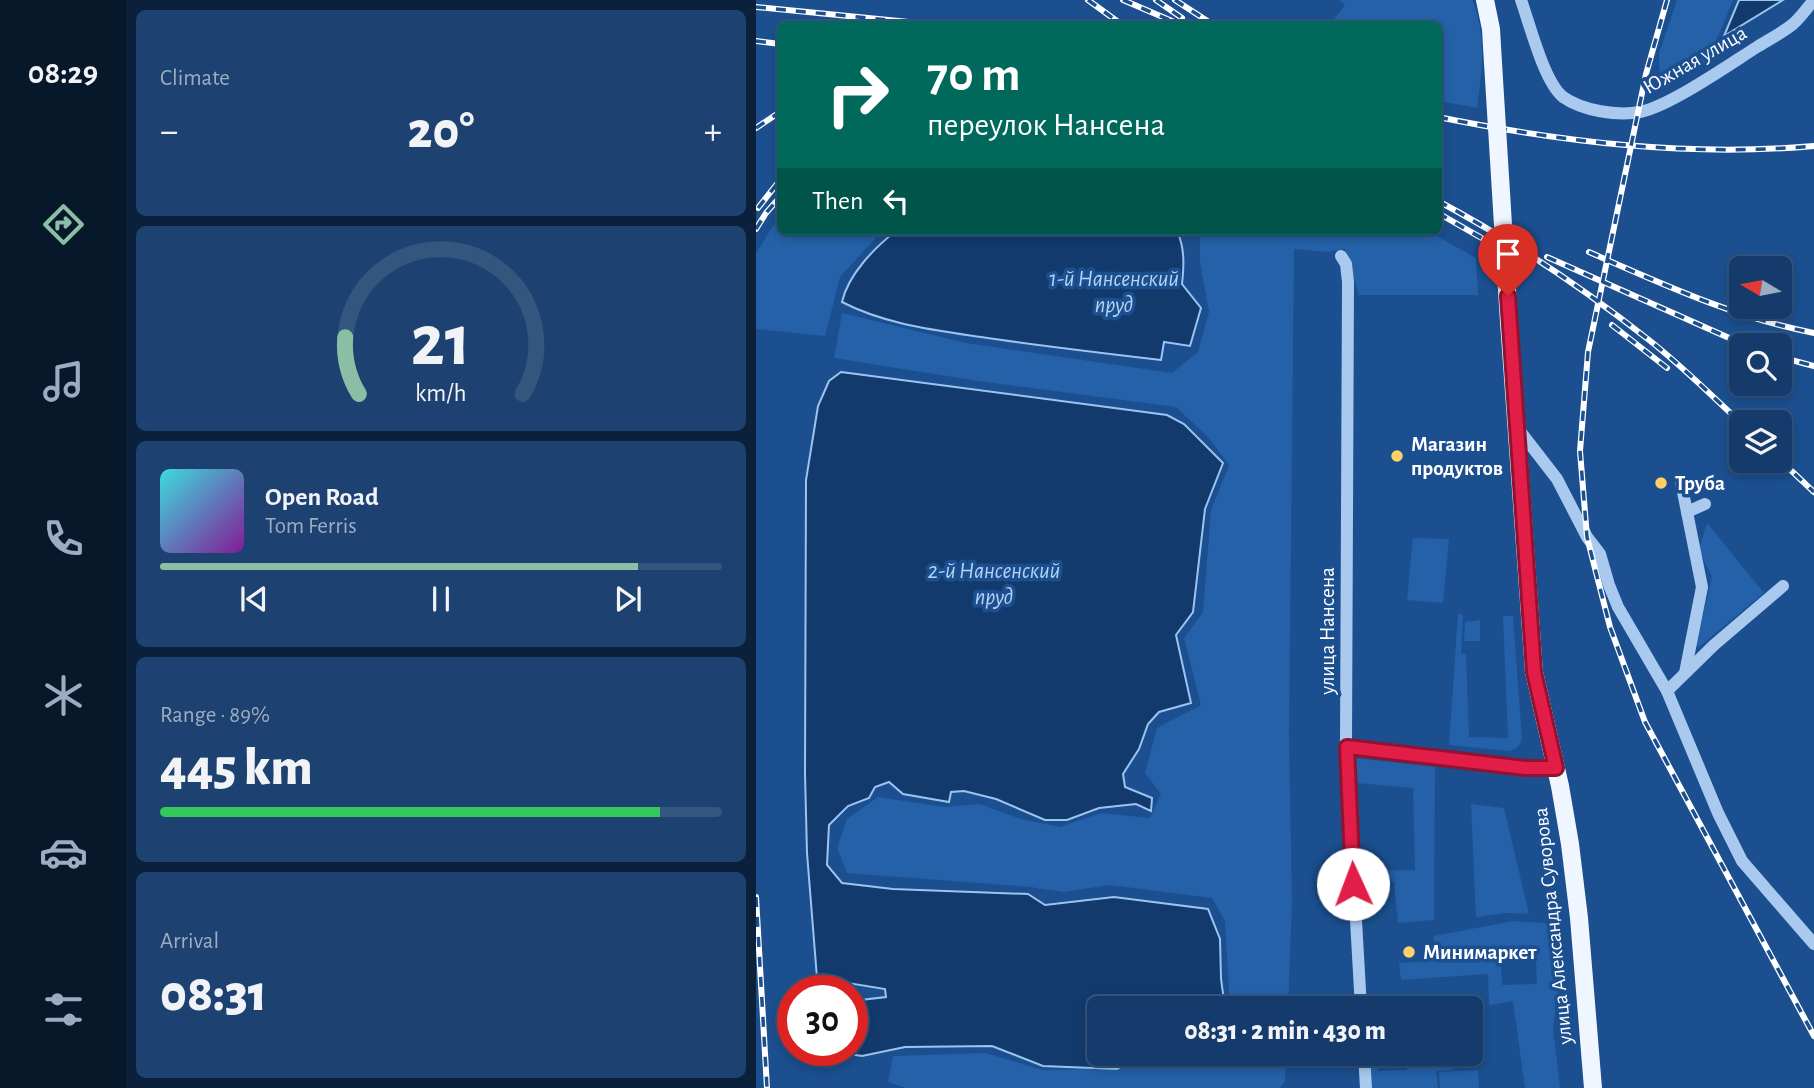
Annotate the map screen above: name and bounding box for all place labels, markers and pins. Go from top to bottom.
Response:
pin [1478,224,1538,296]
place label: Магазин продуктов [1411,434,1503,479]
marker: Магазин продуктов [1389,448,1405,464]
place label: Труба [1675,473,1725,494]
marker: Труба [1653,475,1669,491]
place label: Минимаркет [1423,942,1537,963]
marker: Минимаркет [1401,944,1417,960]

